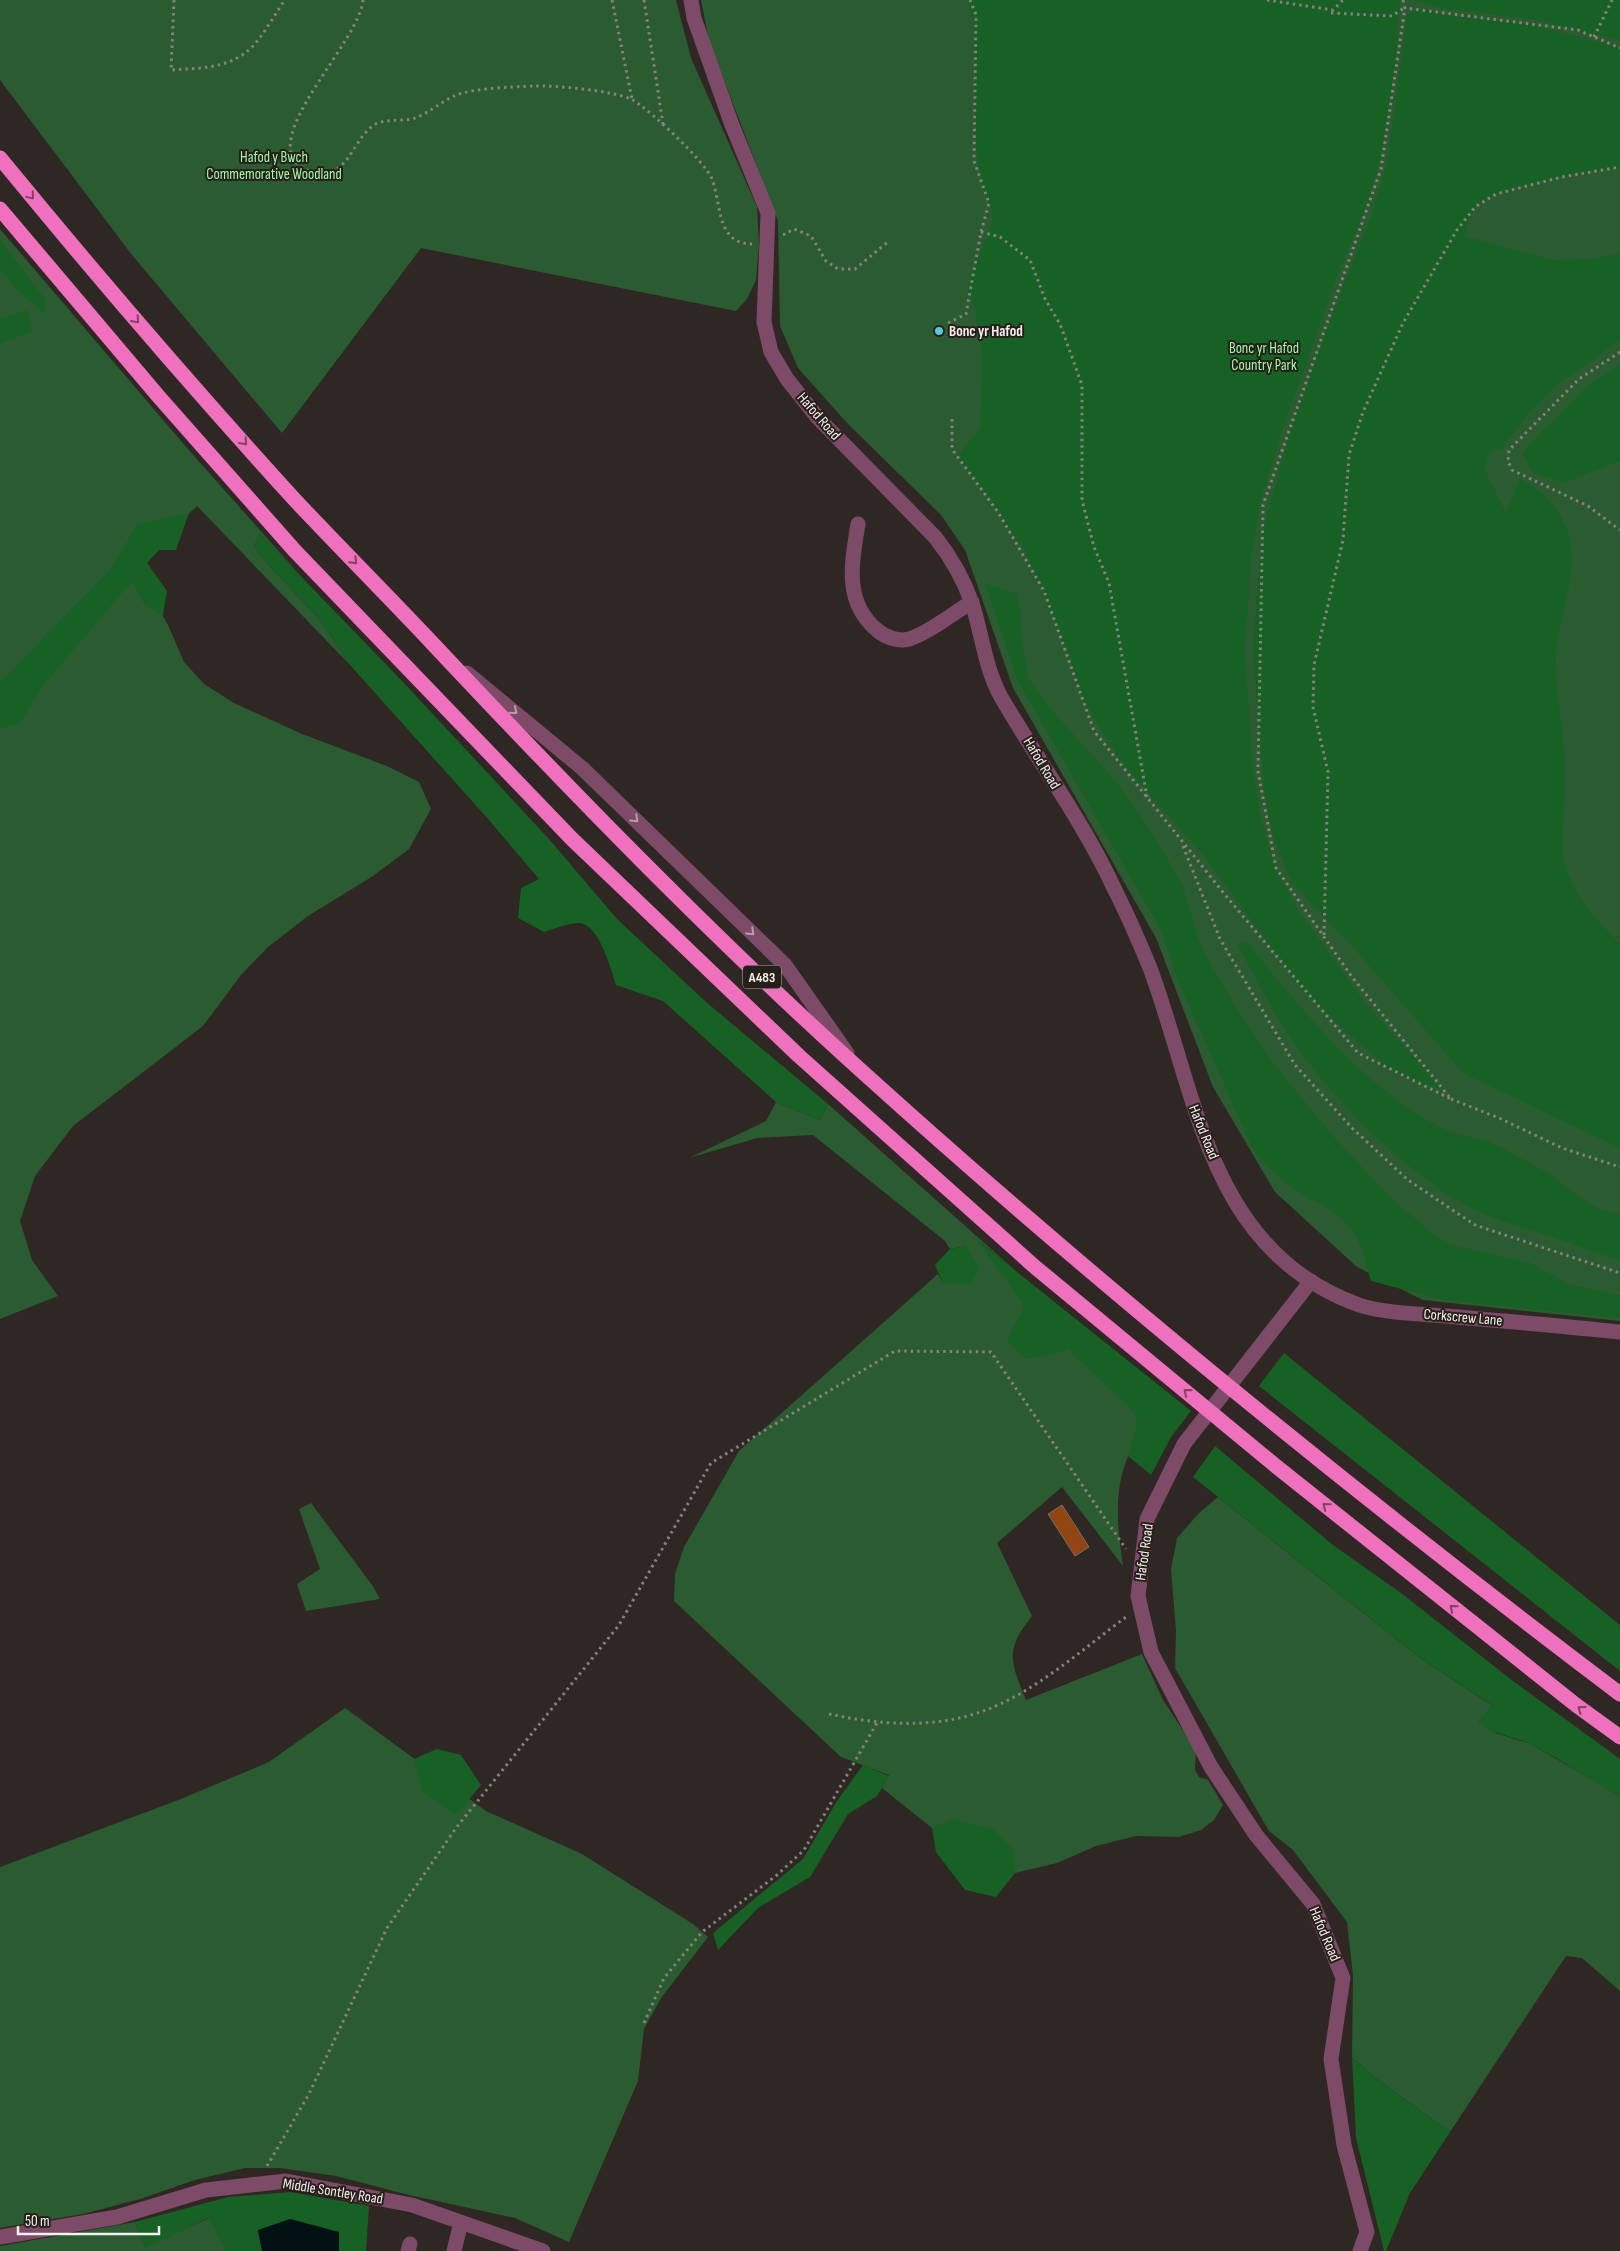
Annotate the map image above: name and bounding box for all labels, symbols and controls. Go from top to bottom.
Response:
park label: Hafod y Bwch Commemorative Woodland [206,148,342,184]
one-way arrow [25,190,34,199]
one-way arrow [130,315,139,324]
place label: Bonc yr Hafod [949,322,1023,341]
marker: Bonc yr Hafod [933,325,945,337]
park label: Bonc yr Hafod Country Park [1229,339,1299,375]
street label: Hafod Road [793,388,845,444]
one-way arrow [238,436,247,445]
one-way arrow [348,556,357,565]
one-way arrow [508,706,517,715]
street label: Hafod Road [1019,734,1064,793]
one-way arrow [629,813,638,822]
one-way arrow [746,926,755,935]
road number: A483 [743,966,781,989]
street label: Hafod Road [1184,1102,1223,1162]
street label: Corkscrew Lane [1423,1305,1503,1330]
one-way arrow [1183,1389,1192,1398]
one-way arrow [1323,1504,1332,1512]
street label: Hafod Road [1131,1522,1158,1582]
one-way arrow [1450,1605,1459,1613]
one-way arrow [1577,1705,1586,1715]
street label: Hafod Road [1305,1904,1344,1964]
street label: Middle Sontley Road [282,2174,384,2209]
scale bar [18,2204,159,2236]
text: 50 m [25,2212,50,2231]

